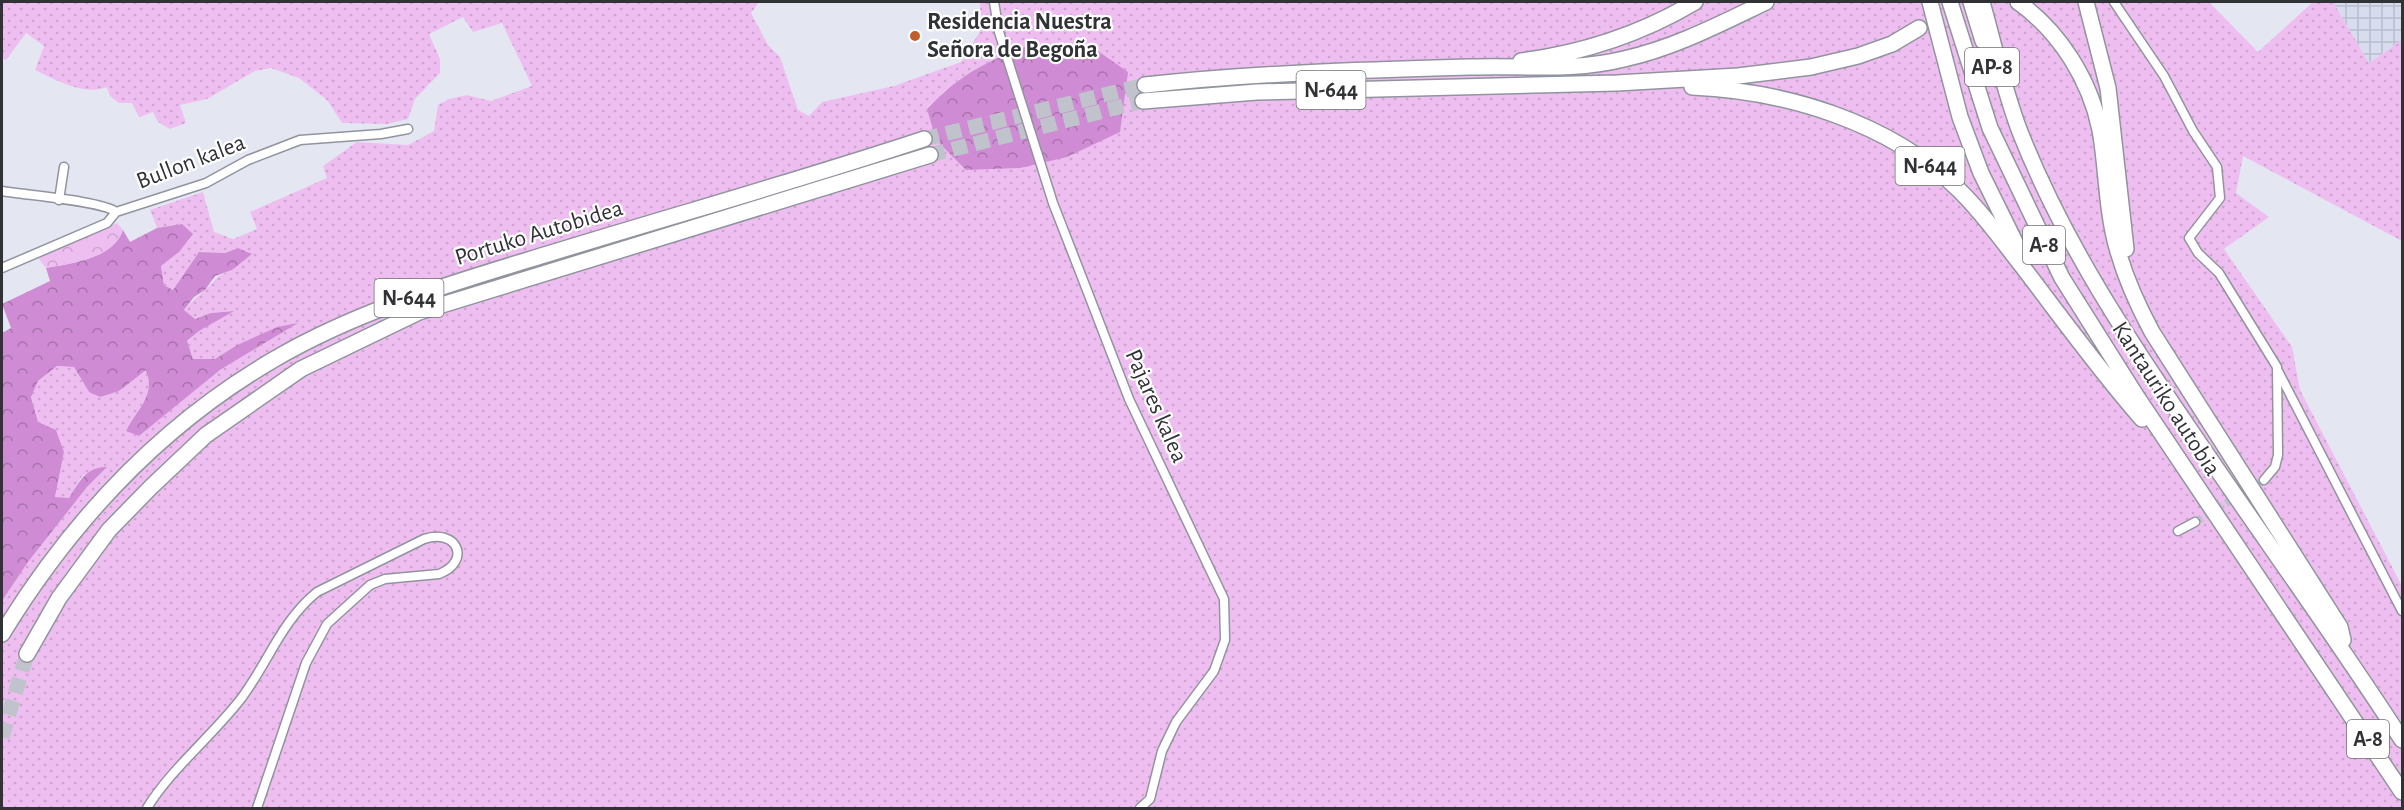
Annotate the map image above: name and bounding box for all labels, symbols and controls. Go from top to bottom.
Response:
place label: Residencia Nuestra Señora de Begoña [927,10,1112,62]
marker: Residencia Nuestra Señora de Begoña [908,29,922,43]
road number: AP-8 [1965,48,2019,86]
road number: N-644 [1296,71,1366,109]
street label: Bullon kalea [133,130,249,194]
road number: N-644 [1896,147,1964,185]
street label: Portuko Autobidea [452,196,626,270]
road number: A-8 [2023,226,2065,264]
road number: N-644 [374,279,444,317]
street label: Kantauriko autobia [2107,318,2225,480]
street label: Pajares kalea [1120,346,1192,466]
road number: A-8 [2347,720,2389,758]

